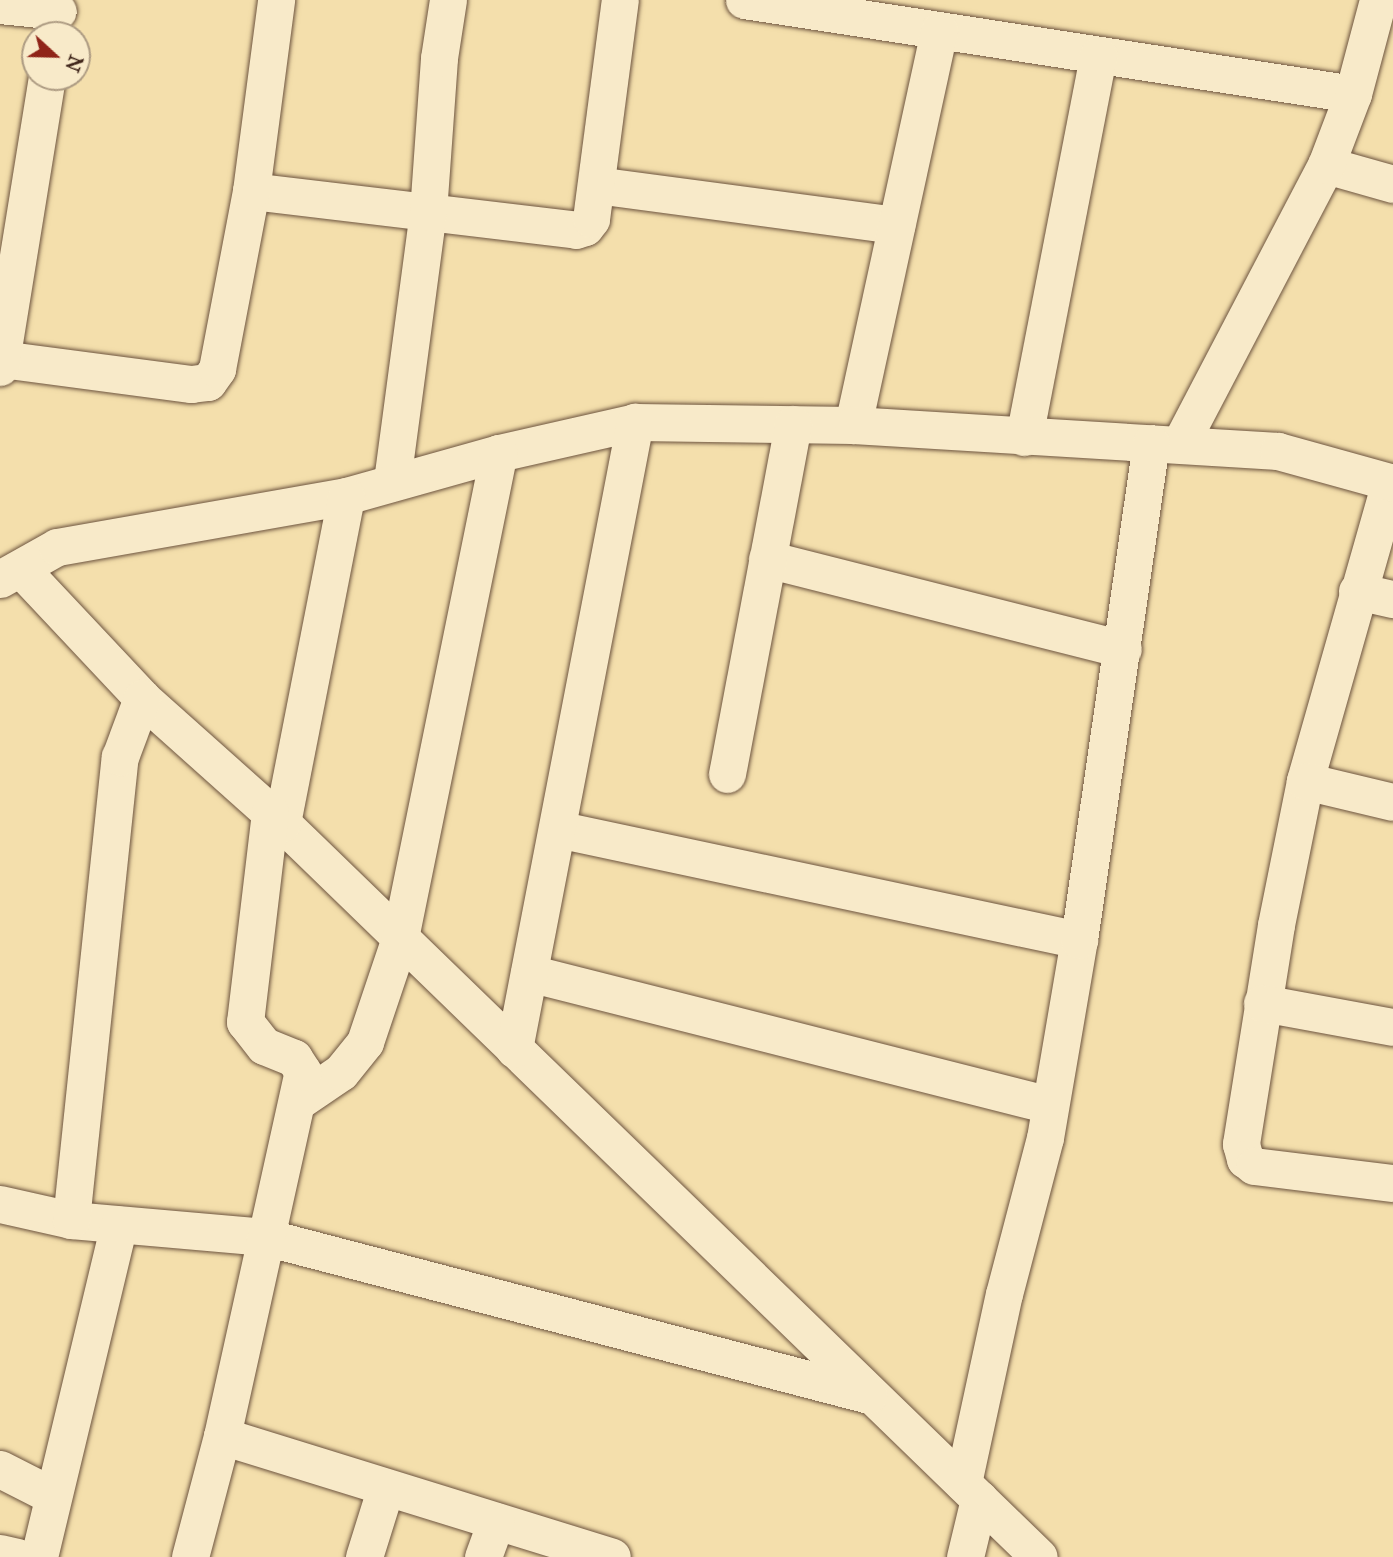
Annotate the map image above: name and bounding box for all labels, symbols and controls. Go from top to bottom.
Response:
north arrow [21,21,91,91]
text: N [60,52,88,75]

